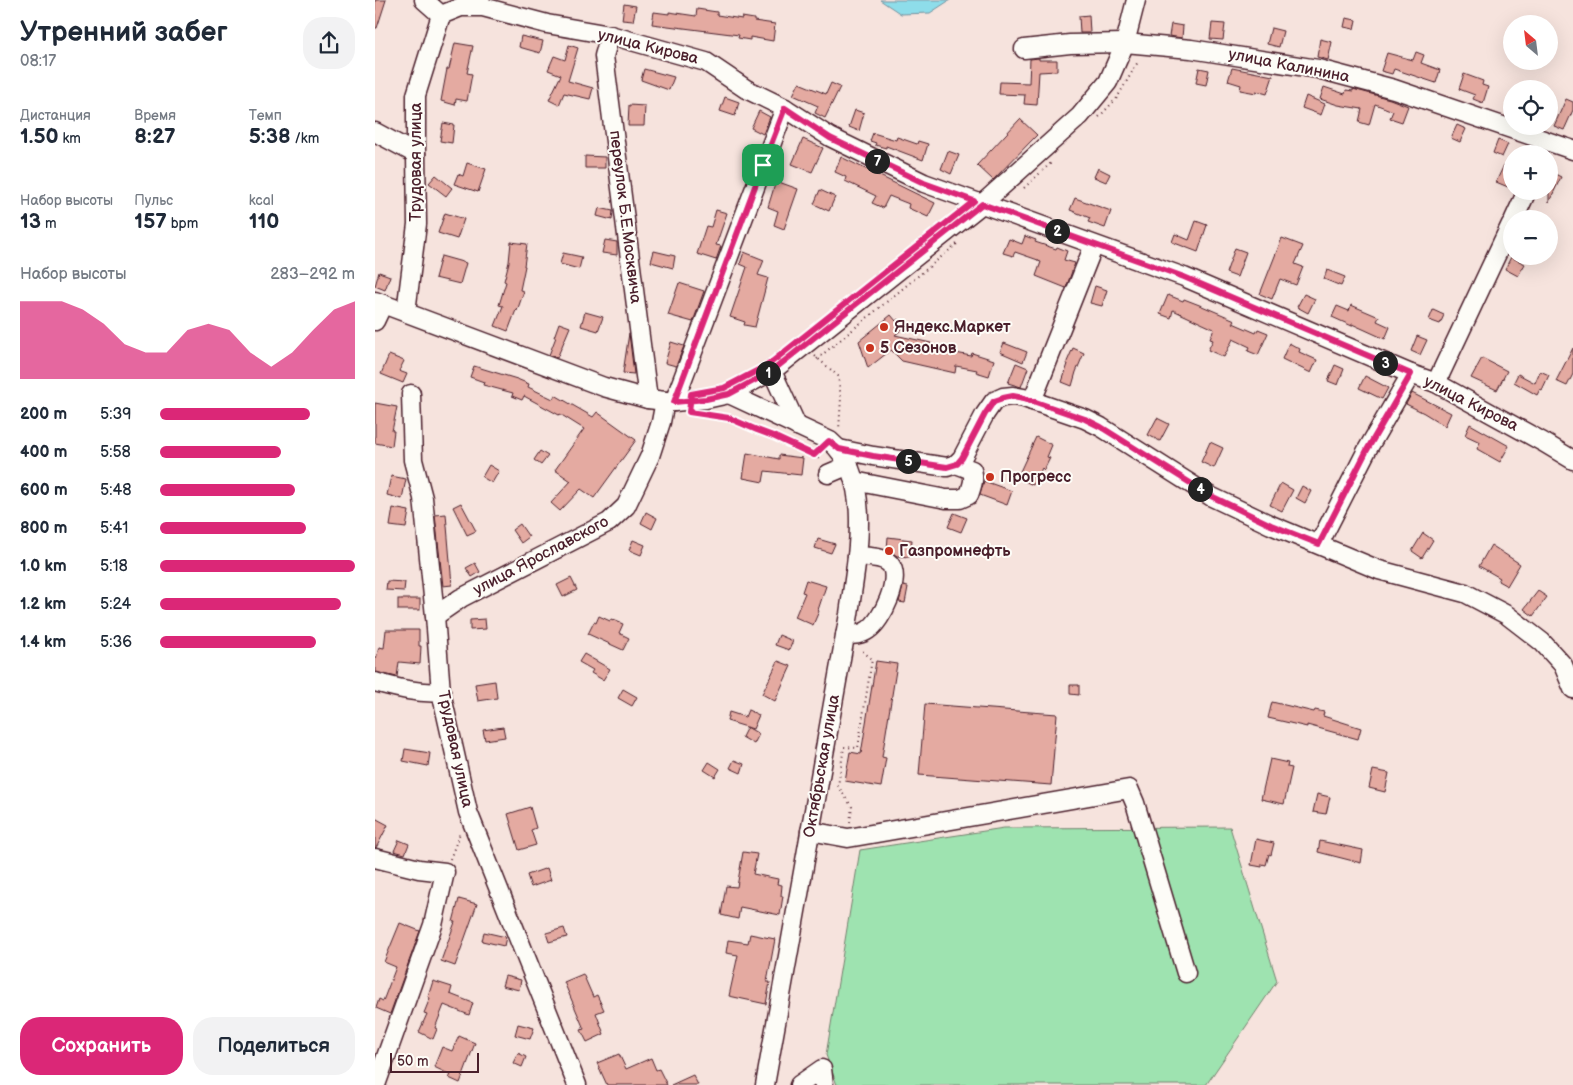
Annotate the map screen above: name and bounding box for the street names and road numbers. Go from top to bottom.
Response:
street label: улица Кирова [596,25,701,69]
street label: улица Калинина [1227,45,1352,87]
street label: Трудовая улица [407,102,426,222]
street label: переулок Б.Е.Москвича [605,129,645,305]
street label: улица Кирова [1421,372,1522,436]
street label: улица Ярославского [470,512,612,600]
street label: Трудовая улица [433,689,477,810]
street label: Октябрьская улица [800,692,844,839]

